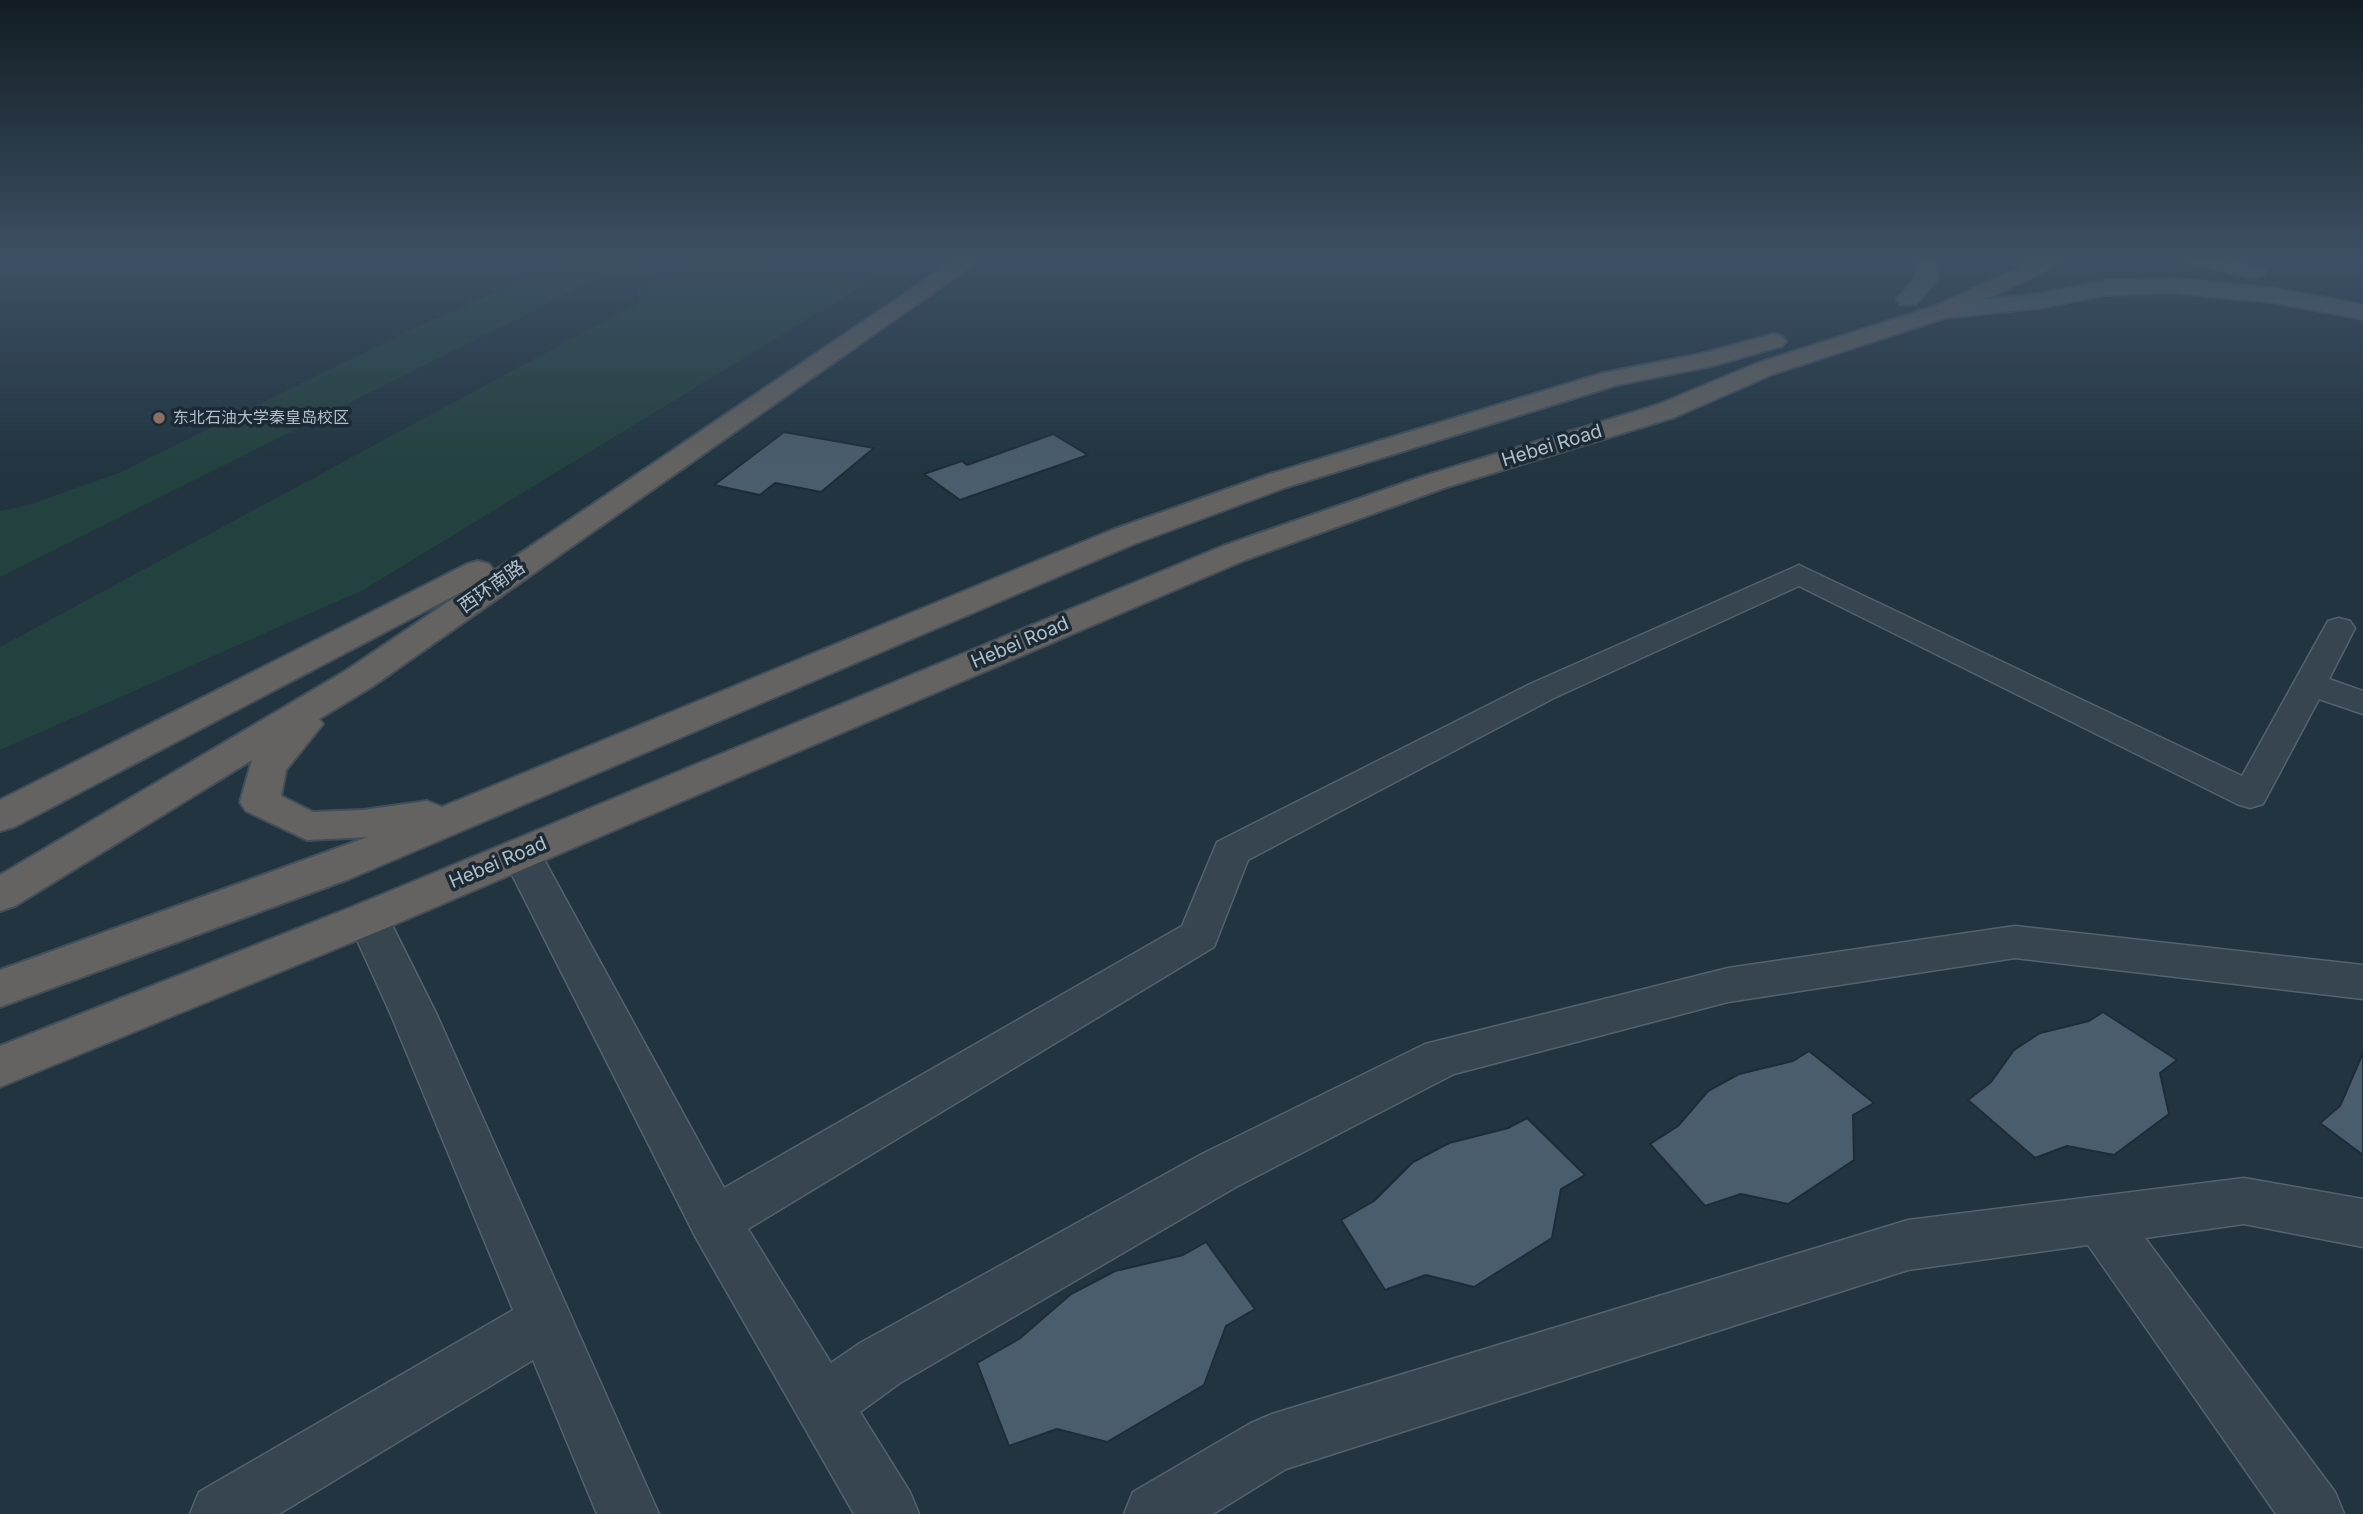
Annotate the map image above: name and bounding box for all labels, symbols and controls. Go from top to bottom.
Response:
place label: 东北石油大学秦皇岛校区 [173,408,349,428]
marker: 东北石油大学秦皇岛校区 [151,410,167,426]
street label: Hebei Road [1499,420,1605,472]
street label: 西环南路 [454,556,530,618]
street label: Hebei Road [968,612,1072,674]
street label: Hebei Road [446,832,550,894]

